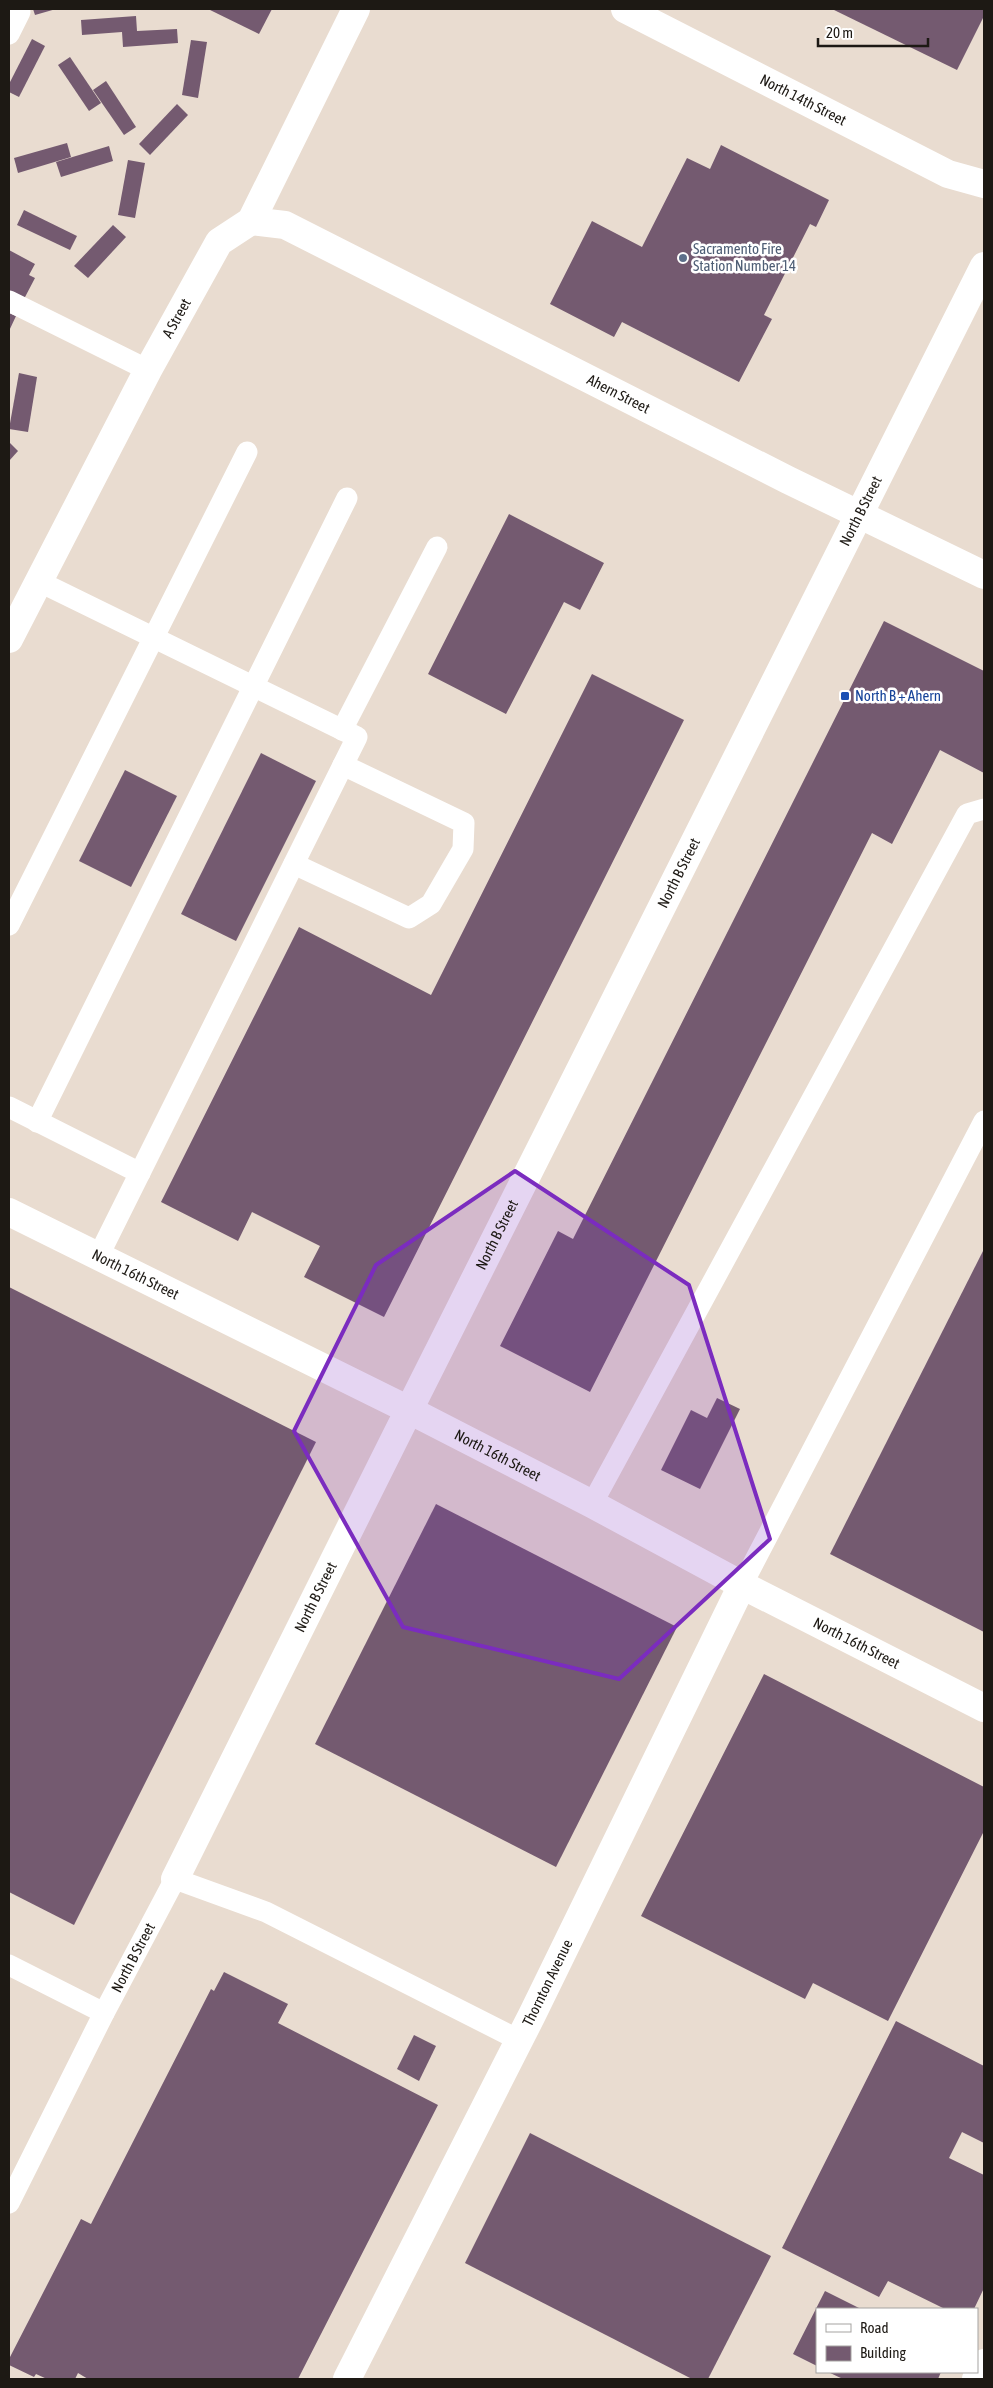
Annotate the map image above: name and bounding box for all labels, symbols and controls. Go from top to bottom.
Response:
scale bar [818,15,928,47]
text: 20 m [826,24,853,41]
street label: North 14th Street [757,70,849,129]
place label: Sacramento Fire Station Number 14 [693,240,796,274]
marker: Sacramento Fire Station Number 14 [677,252,689,264]
street label: A Street [159,295,194,341]
street label: Ahern Street [584,371,653,417]
street label: North B Street [836,473,885,549]
place label: North B + Ahern [855,687,941,704]
marker: North B + Ahern [839,690,851,702]
street label: North B Street [654,835,703,911]
street label: North B Street [472,1197,521,1272]
street label: North 16th Street [89,1245,182,1303]
street label: North 16th Street [452,1426,544,1484]
street label: North B Street [291,1559,340,1635]
street label: North 16th Street [811,1614,903,1672]
street label: North B Street [108,1920,158,1995]
street label: Thornton Avenue [519,1936,576,2029]
legend [816,2308,978,2373]
text: Road [860,2319,889,2336]
text: Building [860,2344,906,2361]

